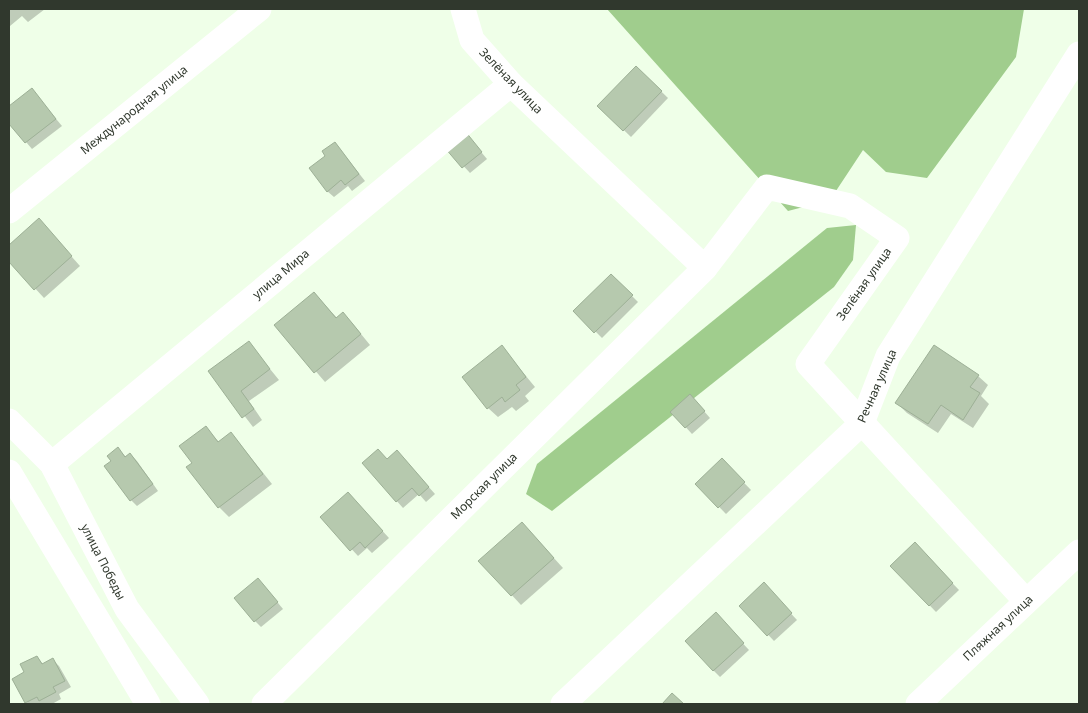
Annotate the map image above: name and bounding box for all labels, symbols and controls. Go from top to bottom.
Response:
street label: Зелёная улица [476,44,547,117]
street label: Международная улица [76,61,191,158]
street label: Зелёная улица [832,244,895,324]
street label: улица Мира [249,245,313,302]
street label: Речная улица [853,346,900,425]
street label: Морская улица [446,448,521,523]
street label: улица Победы [77,521,130,603]
street label: Пляжная улица [959,591,1036,665]

